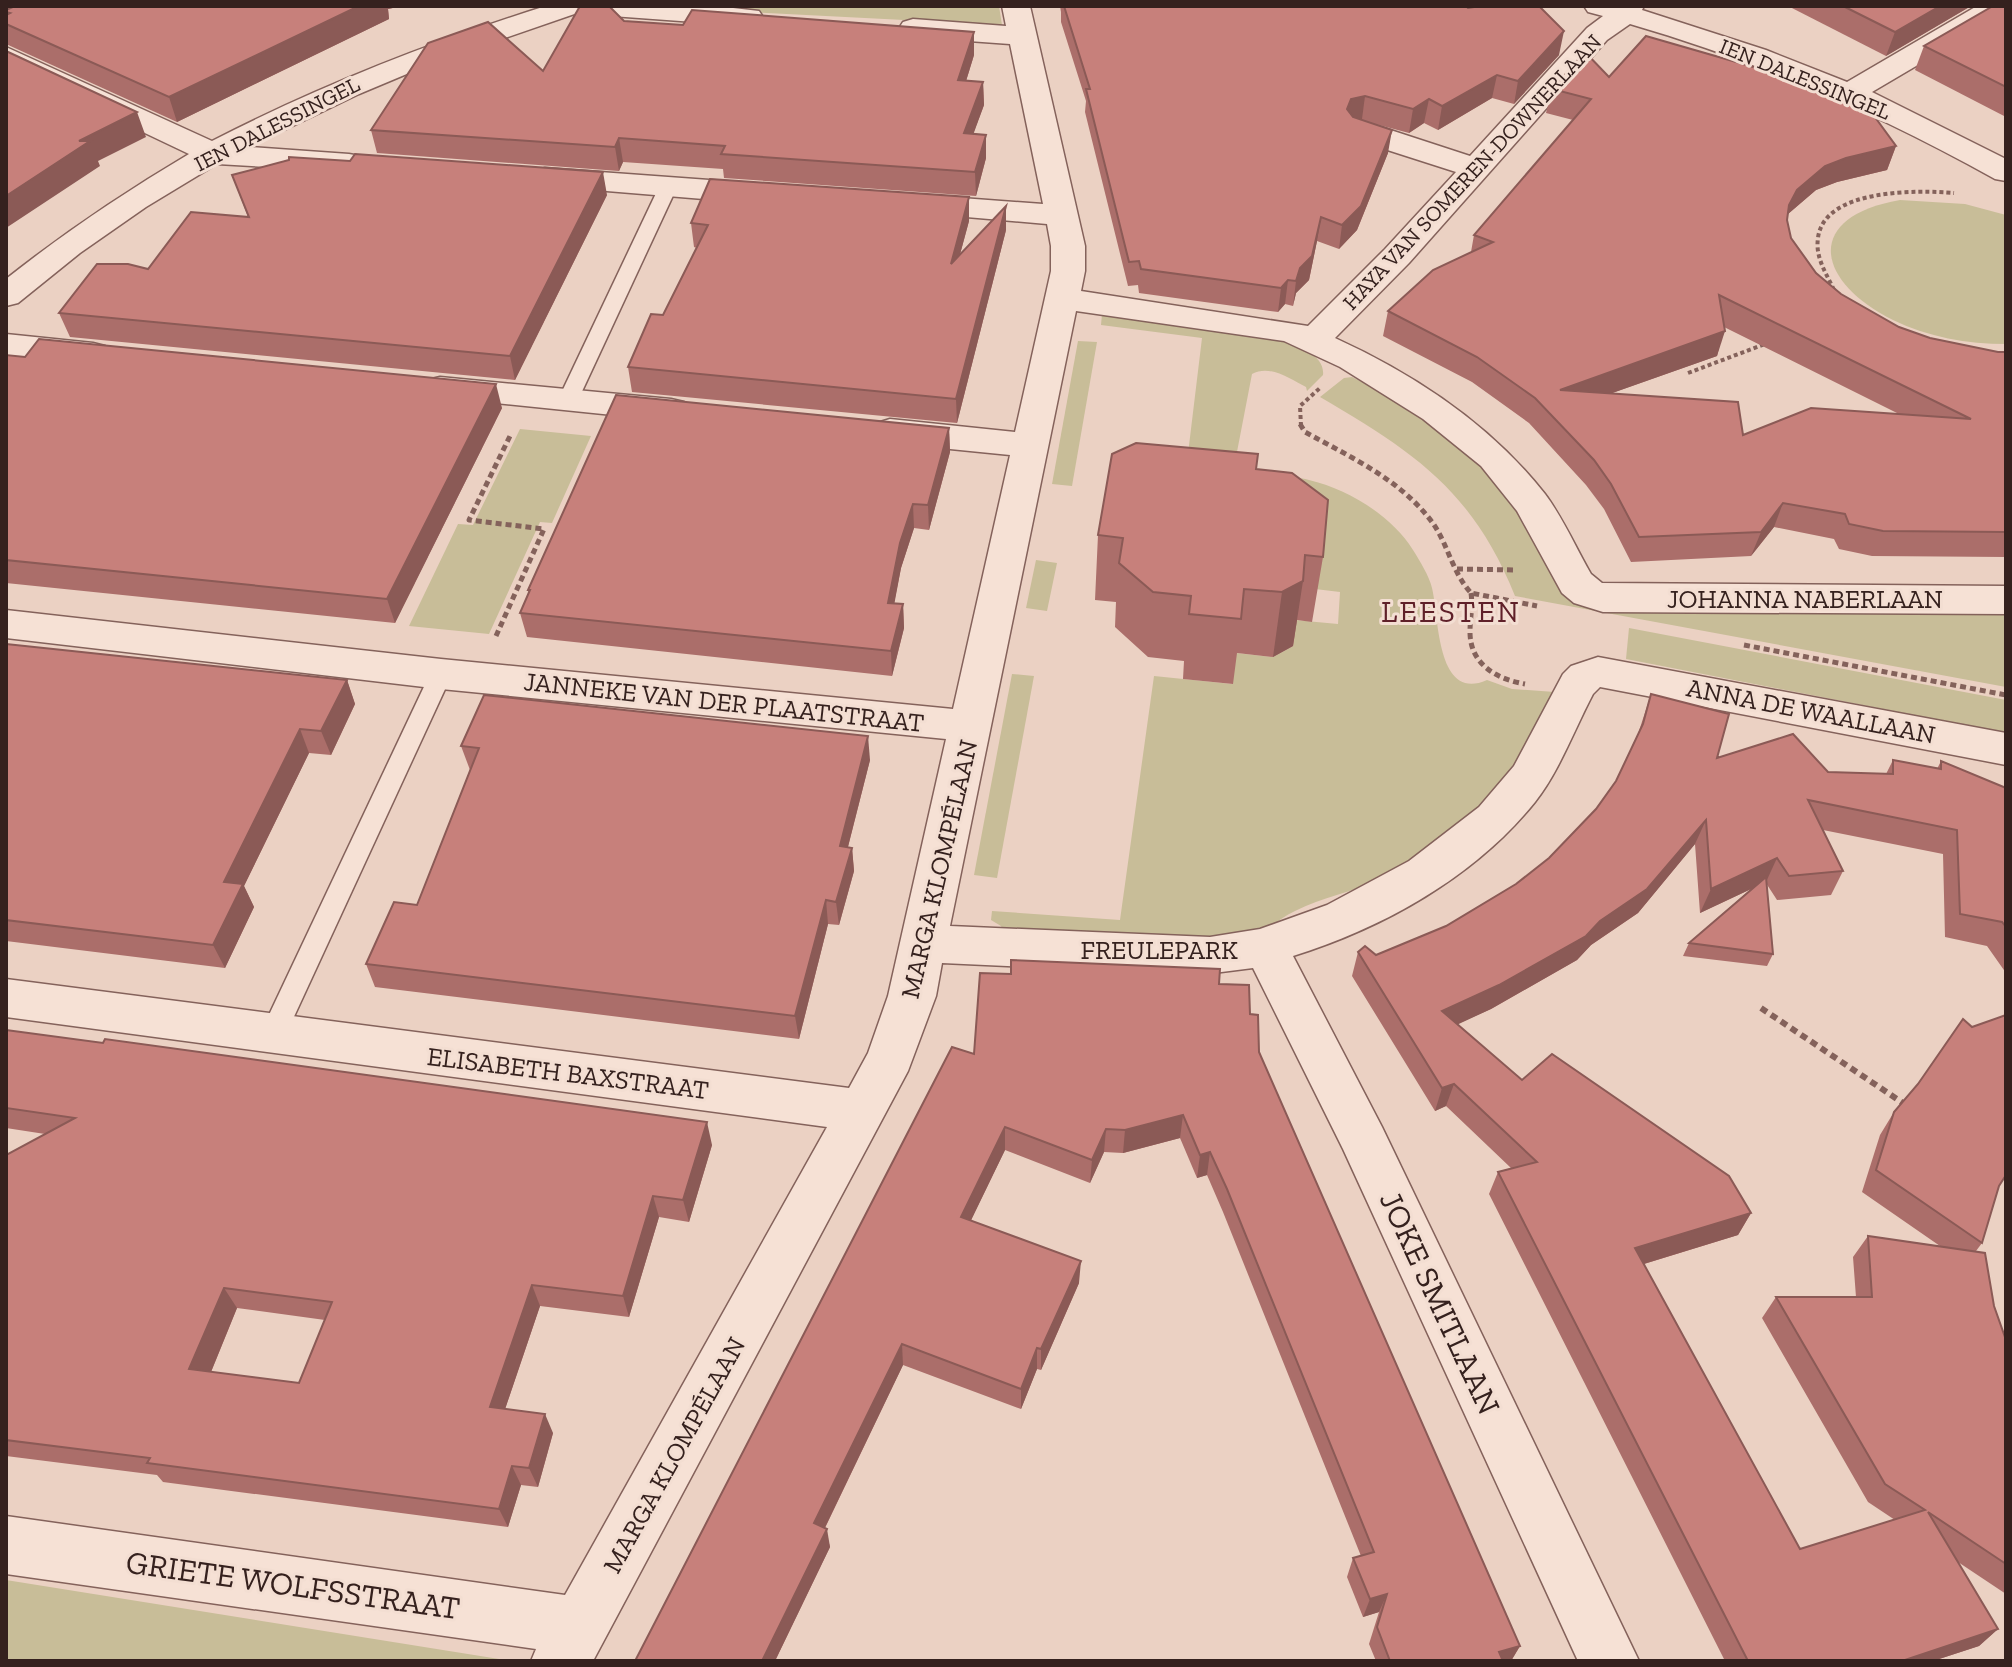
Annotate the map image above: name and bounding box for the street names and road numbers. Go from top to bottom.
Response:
street label: HAYA VAN SOMEREN-DOWNERLAAN [1337,28,1607,316]
street label: IEN DALESSINGEL [1716,32,1894,126]
street label: IEN DALESSINGEL [190,71,364,177]
street label: JOHANNA NABERLAAN [1667,583,1943,615]
street label: JANNEKE VAN DER PLAATSTRAAT [522,665,926,739]
street label: ANNA DE WAALLAAN [1684,671,1938,751]
street label: MARGA KLOMPÉLAAN [894,736,984,1002]
street label: FREULEPARK [1080,934,1238,966]
street label: ELISABETH BAXSTRAAT [425,1040,711,1106]
street label: JOKE SMITLAAN [1372,1185,1508,1421]
street label: MARGA KLOMPÉLAAN [596,1331,752,1579]
street label: GRIETE WOLFSSTRAAT [124,1543,462,1627]

